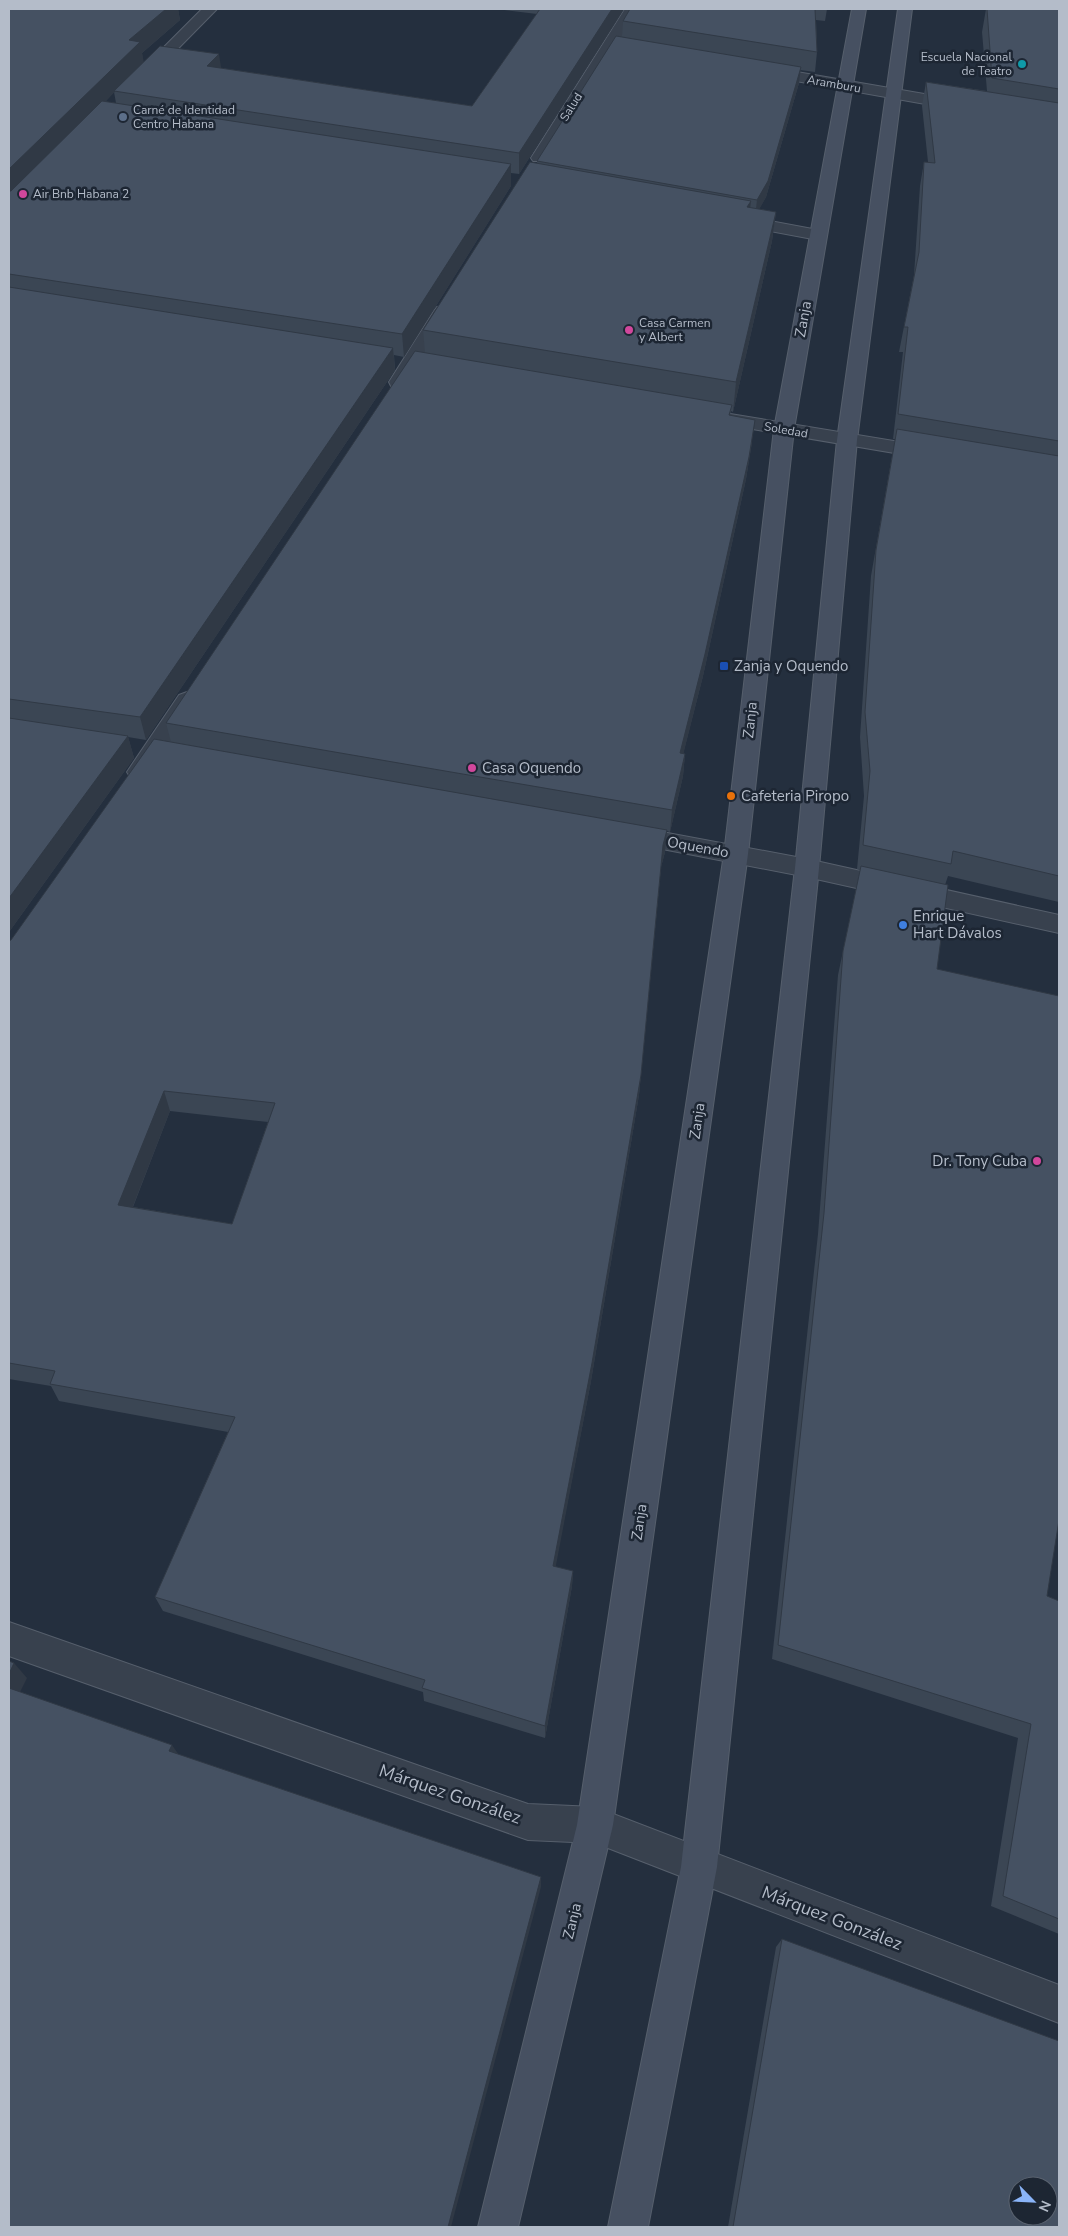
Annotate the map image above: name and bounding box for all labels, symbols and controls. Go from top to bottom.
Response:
place label: Escuela Nacional de Teatro [921,49,1012,79]
marker: Escuela Nacional de Teatro [1016,58,1028,70]
street label: Aramburu [806,71,862,97]
street label: Salud [556,90,586,124]
place label: Carné de Identidad Centro Habana [133,102,235,132]
marker: Carné de Identidad Centro Habana [117,111,129,123]
place label: Air Bnb Habana 2 [33,186,129,202]
marker: Air Bnb Habana 2 [17,188,29,200]
street label: Zanja [790,299,816,339]
place label: Casa Carmen y Albert [639,315,710,345]
marker: Casa Carmen y Albert [623,324,635,336]
street label: Soledad [763,418,809,442]
place label: Zanja y Oquendo [734,656,848,676]
marker: Zanja y Oquendo [718,660,730,672]
street label: Zanja [738,701,762,739]
place label: Casa Oquendo [482,758,581,778]
marker: Casa Oquendo [466,762,478,774]
place label: Cafeteria Piropo [741,786,849,806]
marker: Cafeteria Piropo [725,790,737,802]
street label: Oquendo [666,832,730,862]
place label: Enrique Hart Dávalos [913,906,1002,943]
marker: Enrique Hart Dávalos [897,919,909,931]
street label: Zanja [685,1101,709,1141]
place label: Dr. Tony Cuba [932,1151,1027,1171]
marker: Dr. Tony Cuba [1031,1155,1043,1167]
street label: Zanja [627,1502,651,1542]
street label: Márquez González [376,1758,524,1830]
street label: Márquez González [758,1880,906,1956]
street label: Zanja [558,1901,586,1941]
north arrow [1008,2176,1058,2226]
text: N [1034,2197,1055,2215]

